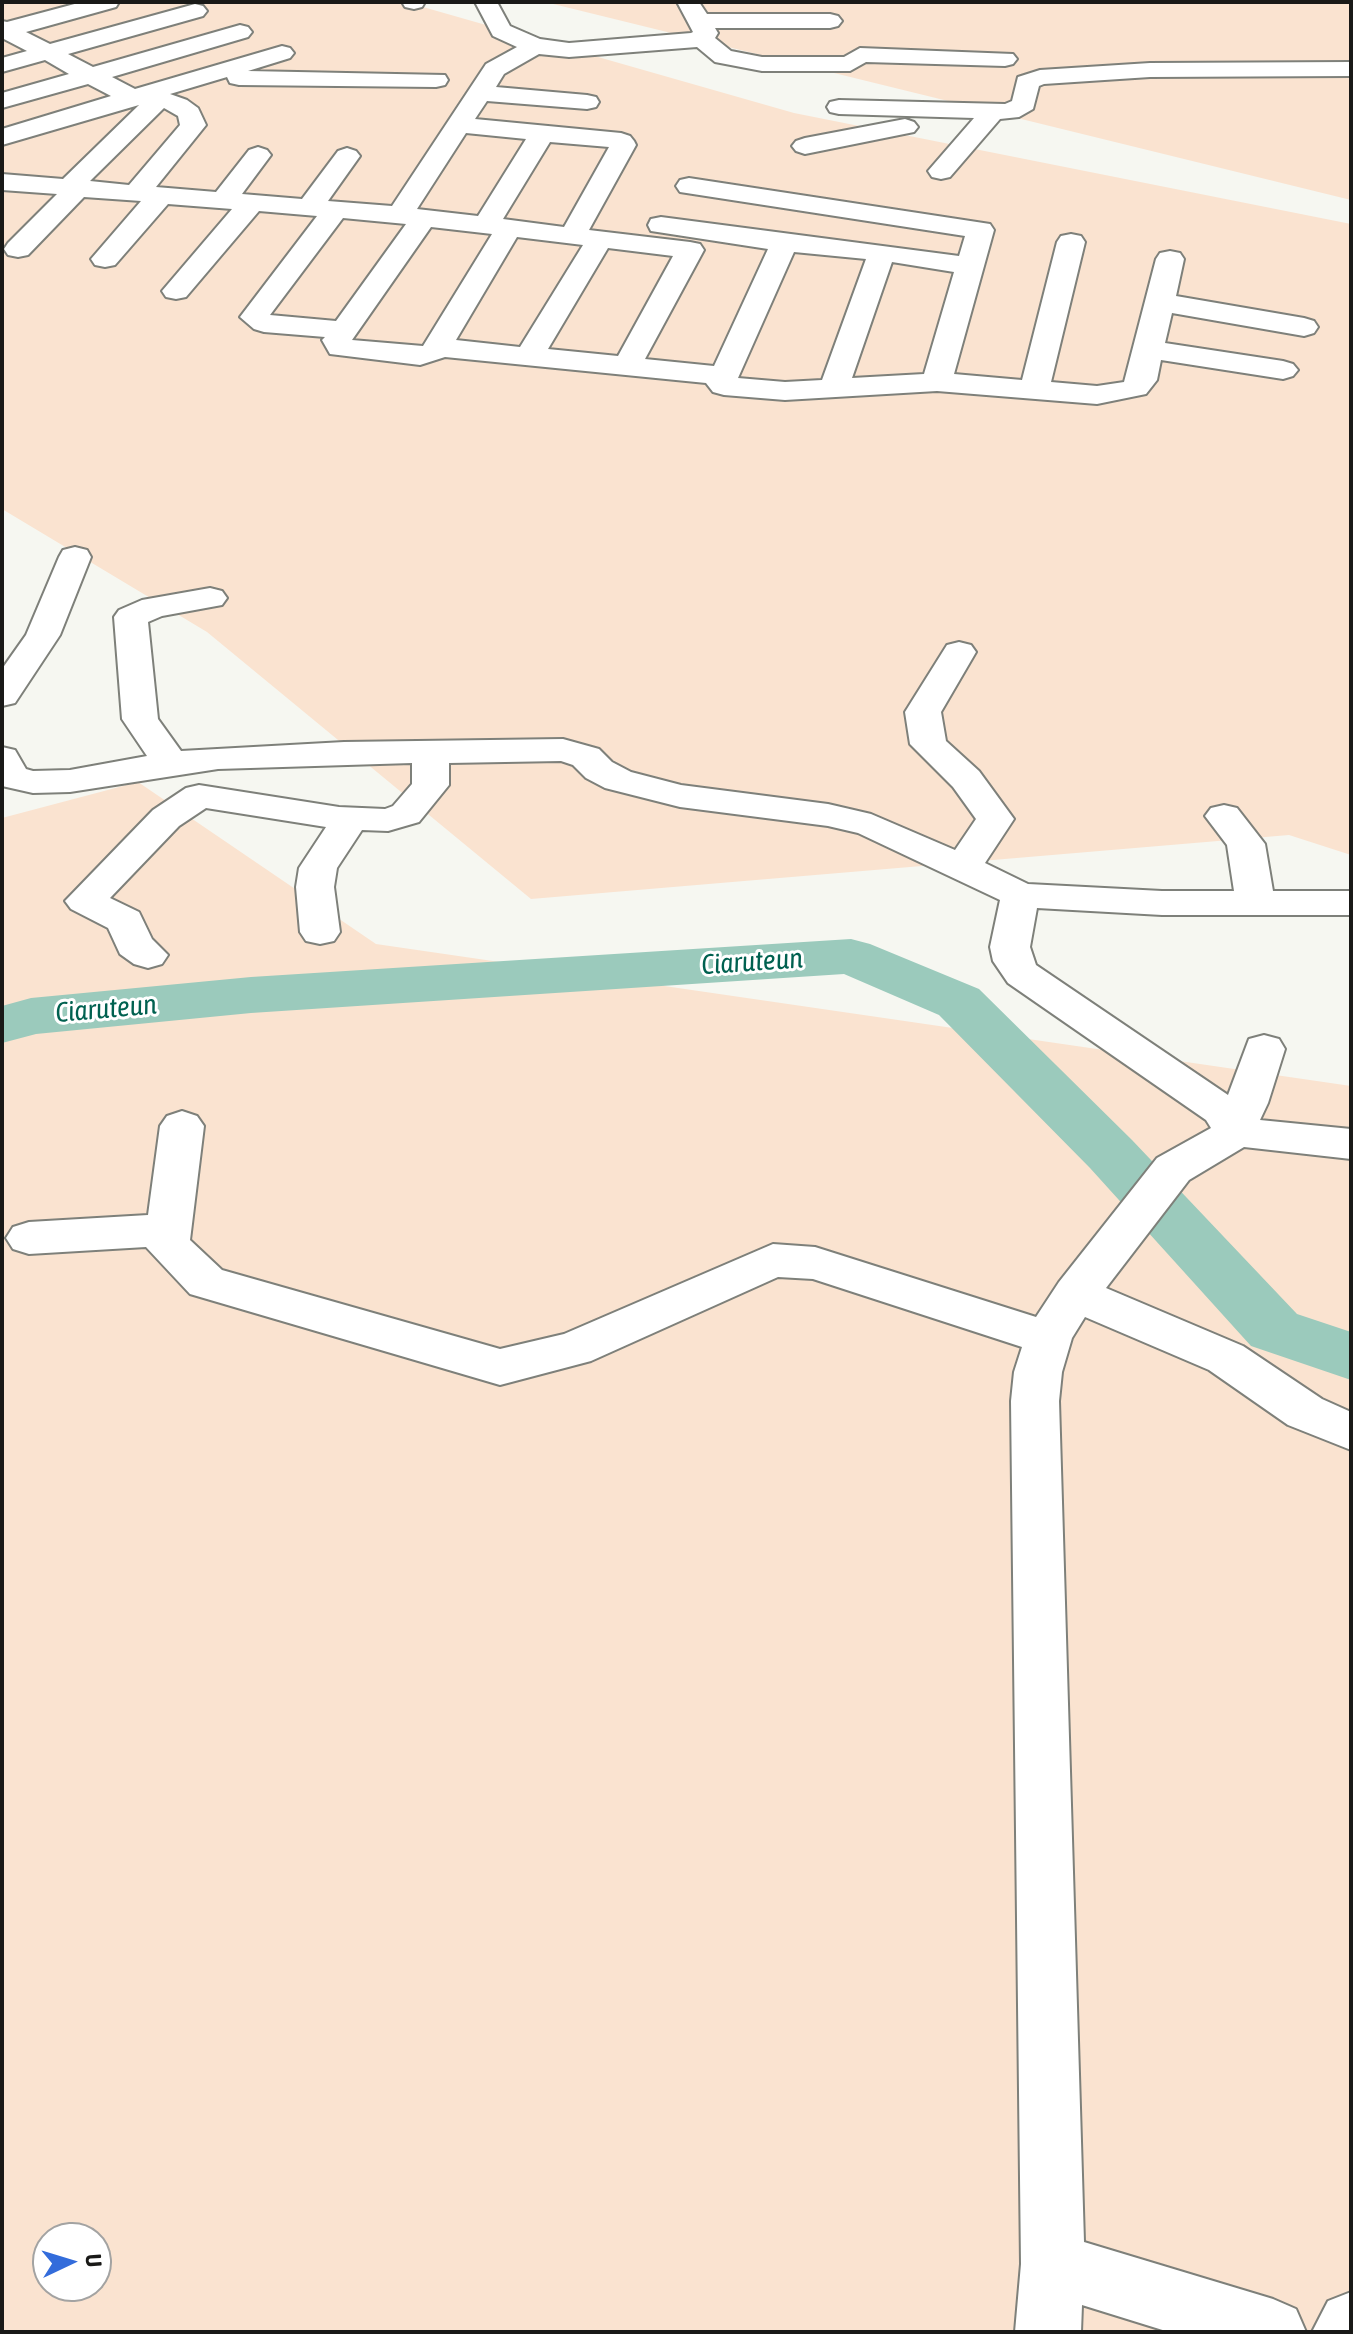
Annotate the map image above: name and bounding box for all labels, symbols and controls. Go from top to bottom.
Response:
water label: Ciaruteun [700,942,804,982]
water label: Ciaruteun [54,988,158,1030]
north arrow [32,2222,112,2302]
text: U [81,2253,107,2268]

